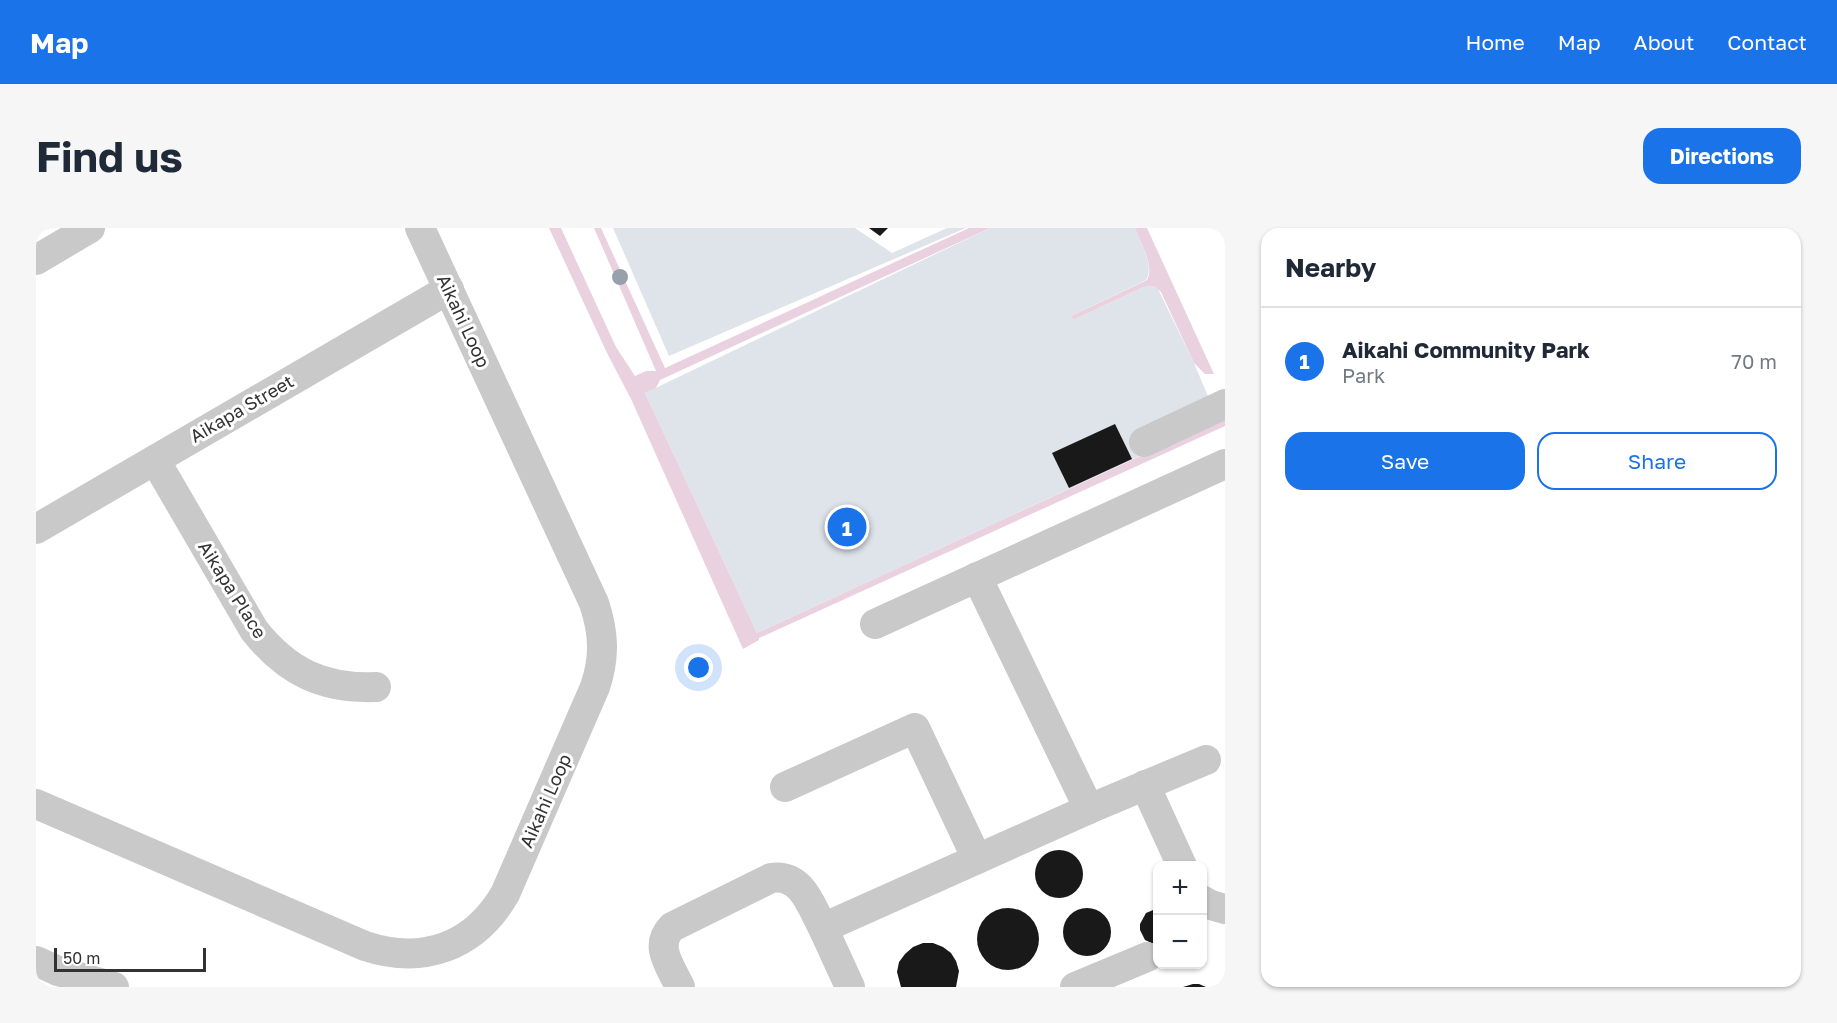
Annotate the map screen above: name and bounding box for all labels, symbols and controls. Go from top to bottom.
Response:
text: Map [30,26,88,59]
text: Home [1465,29,1525,55]
text: Map [1558,29,1601,55]
text: About [1634,29,1694,55]
text: Contact [1727,29,1807,55]
button: Directions [1643,128,1801,184]
text: Find us [36,131,183,181]
text: Nearby [1285,252,1376,283]
street label: Aikahi Loop [433,271,495,371]
text: Aikahi Community Park [1342,336,1590,363]
text: 1 [1299,349,1310,373]
text: 70 m [1731,349,1777,373]
text: Park [1342,363,1385,387]
street label: Aikapa Street [186,370,297,447]
button: Save [1285,432,1525,490]
button: Share [1537,432,1777,490]
pin: 1 [828,504,866,550]
street label: Aikapa Place [194,537,272,642]
your location [684,653,713,682]
street label: Aikahi Loop [515,750,576,851]
map controls [1153,861,1207,969]
button: + [1153,861,1207,915]
button: − [1153,915,1207,969]
scale bar [54,945,206,972]
text: 50 m [63,948,100,968]

